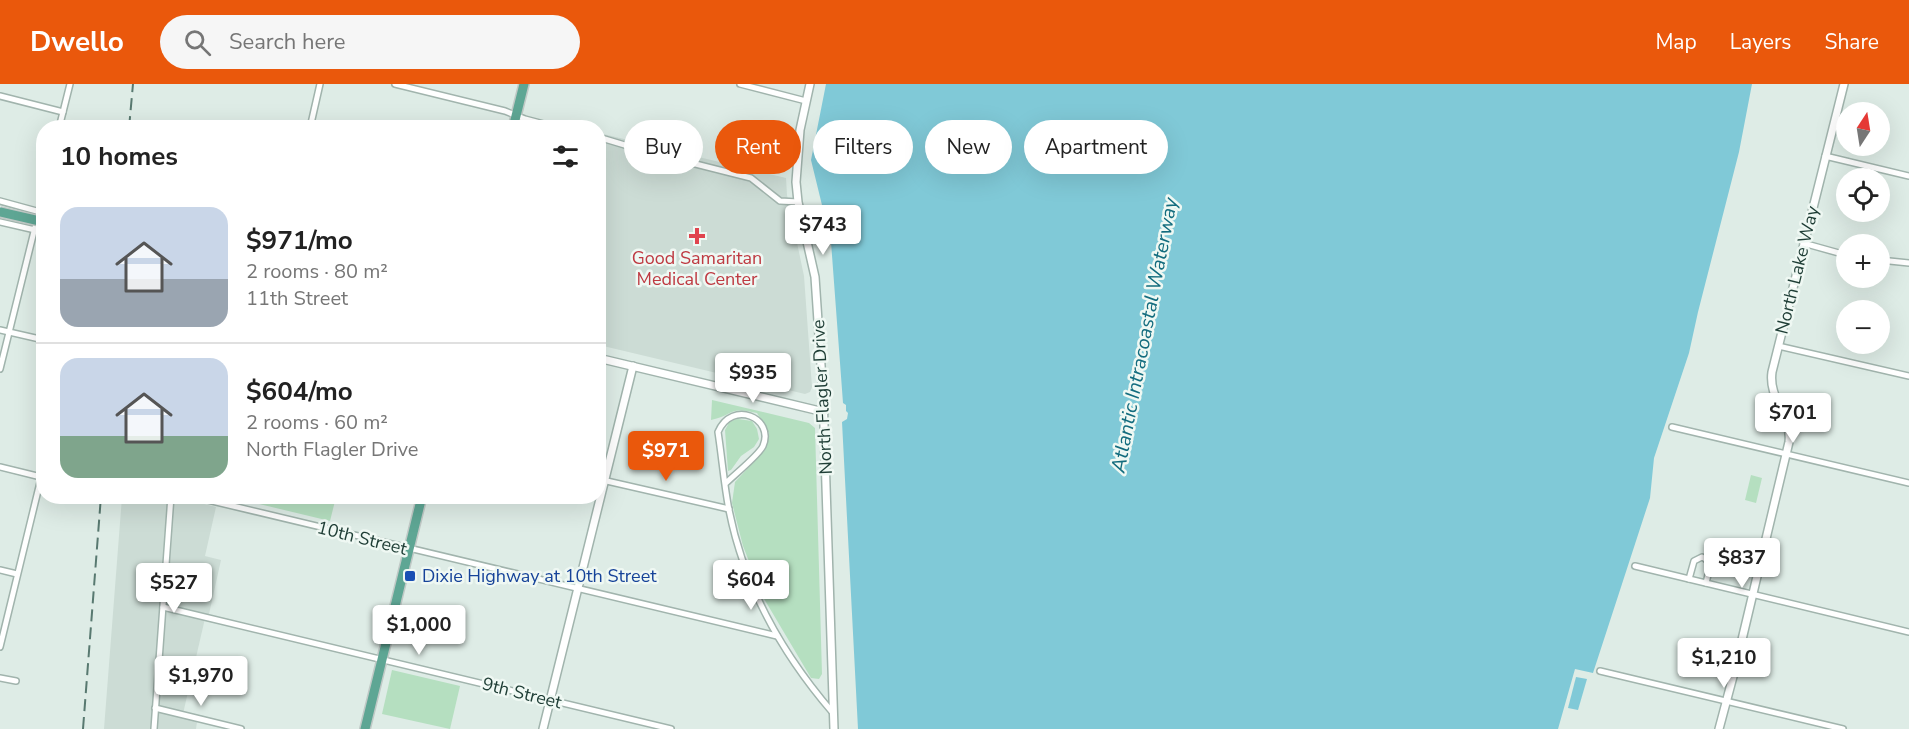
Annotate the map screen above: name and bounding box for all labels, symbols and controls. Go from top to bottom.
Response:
search box [160,15,580,69]
text: Dwello [30,23,124,61]
icon: search [181,26,214,59]
text: Search here [229,27,346,57]
text: Map [1655,28,1697,56]
text: Layers [1730,28,1791,56]
text: Share [1824,28,1879,56]
north arrow [1836,102,1890,156]
map controls [1836,102,1890,354]
chip: Buy [624,120,703,174]
chip: Rent [715,120,801,174]
chip: Filters [813,120,913,174]
chip: New [925,120,1012,174]
chip: Apartment [1024,120,1168,174]
text: 10 homes [60,139,178,174]
icon: filters [549,140,582,173]
button: locate [1836,168,1890,222]
water label: Atlantic Intracoastal Waterway [1104,195,1185,476]
street label: North Lake Way [1769,203,1825,337]
pin: $743 [787,205,859,256]
text: $743 [799,211,847,238]
text: $971/mo [246,223,353,258]
marker: Good Samaritan Medical Center [688,227,706,245]
icon: home [108,231,180,303]
button: + [1836,234,1890,288]
place label: Good Samaritan Medical Center [632,246,762,291]
text: 2 rooms · 80 m² [246,258,388,285]
text: 11th Street [246,285,348,312]
button: − [1836,300,1890,354]
street label: North Flagler Drive [806,319,838,475]
pin: $935 [717,353,789,404]
text: $935 [729,359,777,386]
text: $604/mo [246,374,353,409]
icon: home [108,382,180,454]
pin: $701 [1757,393,1829,444]
text: $701 [1769,399,1817,426]
text: 2 rooms · 60 m² [246,409,388,436]
pin: $971 [630,431,702,482]
text: North Flagler Drive [246,436,419,463]
text: $971 [642,437,690,464]
street label: 10th Street [315,515,410,561]
pin: $837 [1706,538,1778,589]
text: $837 [1718,544,1766,571]
pin: $604 [715,560,787,611]
pin: $527 [138,563,210,614]
place label: Dixie Highway at 10th Street [422,564,657,588]
text: $604 [727,566,775,593]
text: $527 [150,569,198,596]
marker: Dixie Highway at 10th Street [403,569,417,583]
pin: $1,000 [370,605,468,656]
text: $1,000 [387,611,451,638]
pin: $1,210 [1675,638,1773,689]
text: $1,210 [1692,644,1756,671]
pin: $1,970 [152,656,250,707]
text: $1,970 [169,662,233,689]
street label: 9th Street [480,672,565,715]

